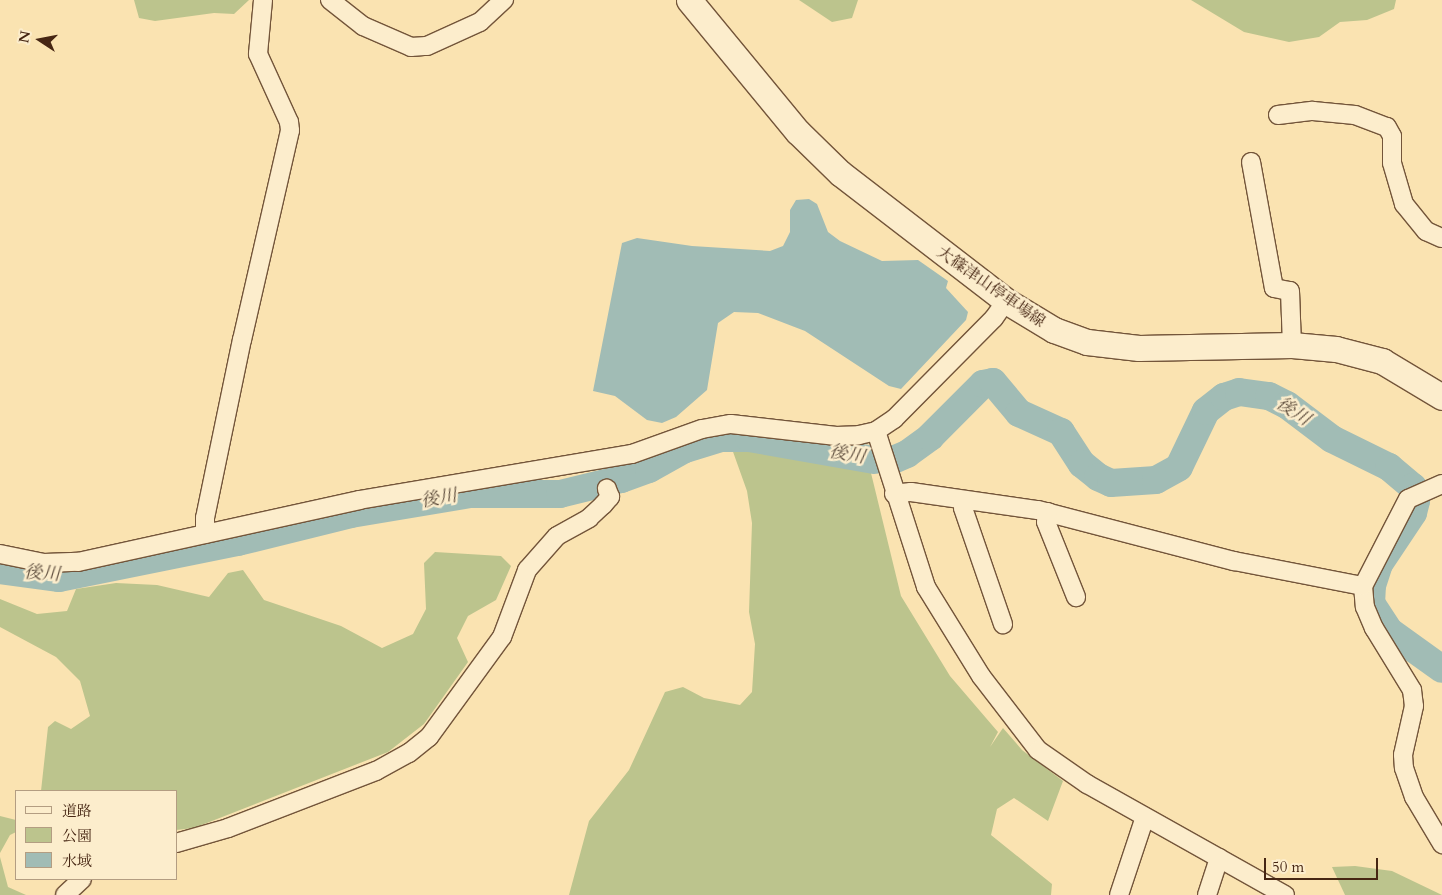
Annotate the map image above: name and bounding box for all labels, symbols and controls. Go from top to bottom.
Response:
north arrow [15,15,65,65]
text: N [14,29,35,45]
street label: 大篠津山停車場線 [933,242,1049,332]
water label: 後川 [1272,393,1314,431]
water label: 後川 [827,441,867,469]
water label: 後川 [419,485,459,513]
water label: 後川 [23,562,61,586]
legend [15,790,178,880]
text: 道路 [62,801,92,821]
text: 公園 [62,826,92,846]
scale bar [1267,848,1381,880]
text: 水域 [62,851,92,871]
text: 50 m [1272,857,1304,877]

